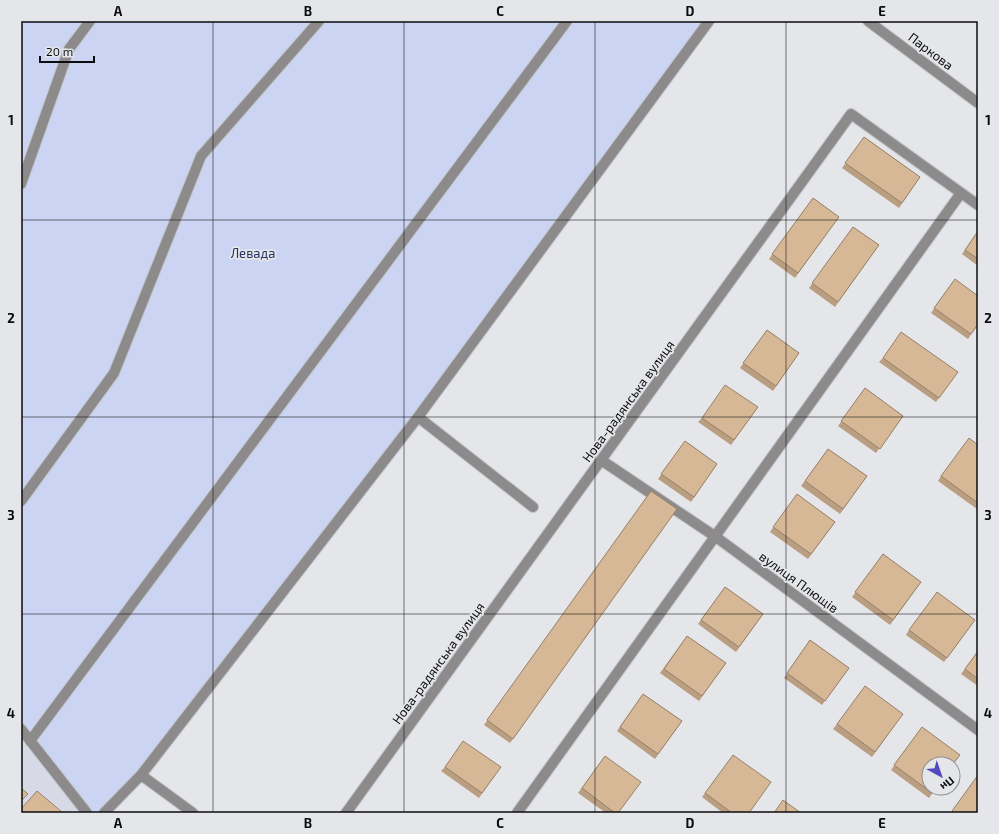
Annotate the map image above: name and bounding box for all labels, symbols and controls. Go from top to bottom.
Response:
text: A [114,3,123,19]
text: B [304,3,312,19]
text: C [496,3,504,19]
text: D [686,3,695,19]
text: E [878,3,886,19]
street label: Паркова [905,29,957,73]
scale bar [40,38,94,64]
text: 20 m [46,44,73,58]
text: 1 [8,112,14,128]
text: 1 [985,112,991,128]
park label: Левада [231,245,275,261]
text: 2 [7,310,15,326]
text: 2 [984,310,992,326]
street label: Нова-радянська вулиця [578,337,678,465]
text: 3 [7,507,15,523]
text: 3 [984,507,992,523]
street label: вулиця Плющів [756,548,842,616]
street label: Нова-радянська вулиця [388,599,488,727]
text: 4 [7,705,15,721]
text: 4 [984,705,992,721]
north arrow [921,756,961,796]
text: Пн [938,774,957,794]
text: A [114,815,123,831]
text: B [304,815,312,831]
text: C [496,815,504,831]
text: D [686,815,695,831]
text: E [878,815,886,831]

